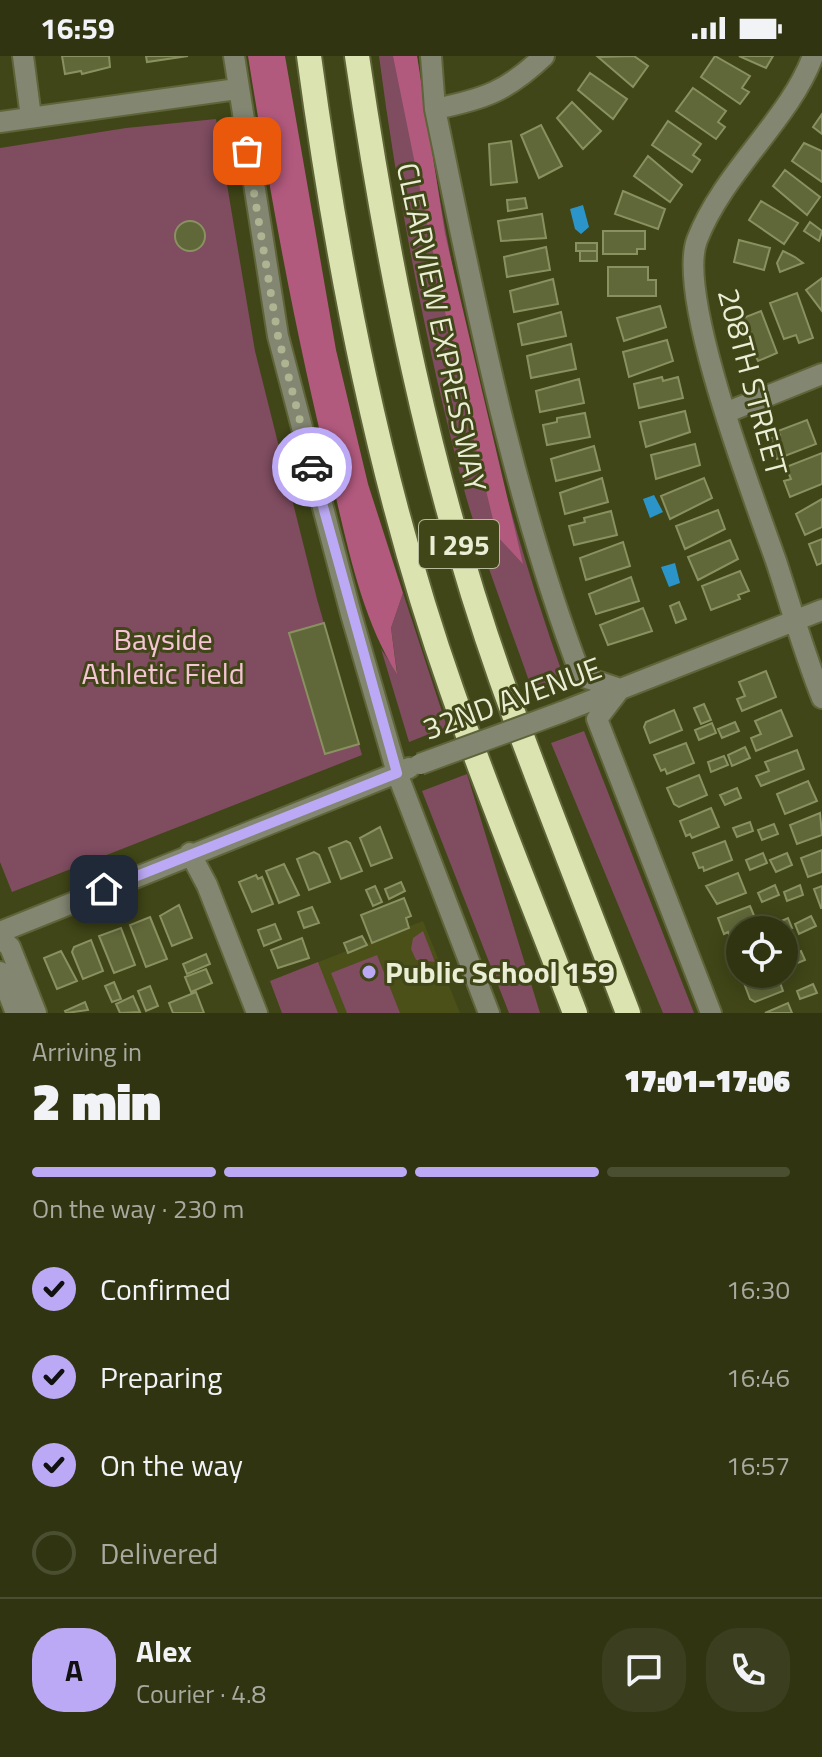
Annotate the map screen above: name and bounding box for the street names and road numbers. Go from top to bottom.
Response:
street label: CLEARVIEW EXPRESSWAY [385,158,499,496]
street label: 208TH STREET [706,283,800,481]
road number: I 295 [419,520,499,568]
street label: 32ND AVENUE [416,644,608,752]

